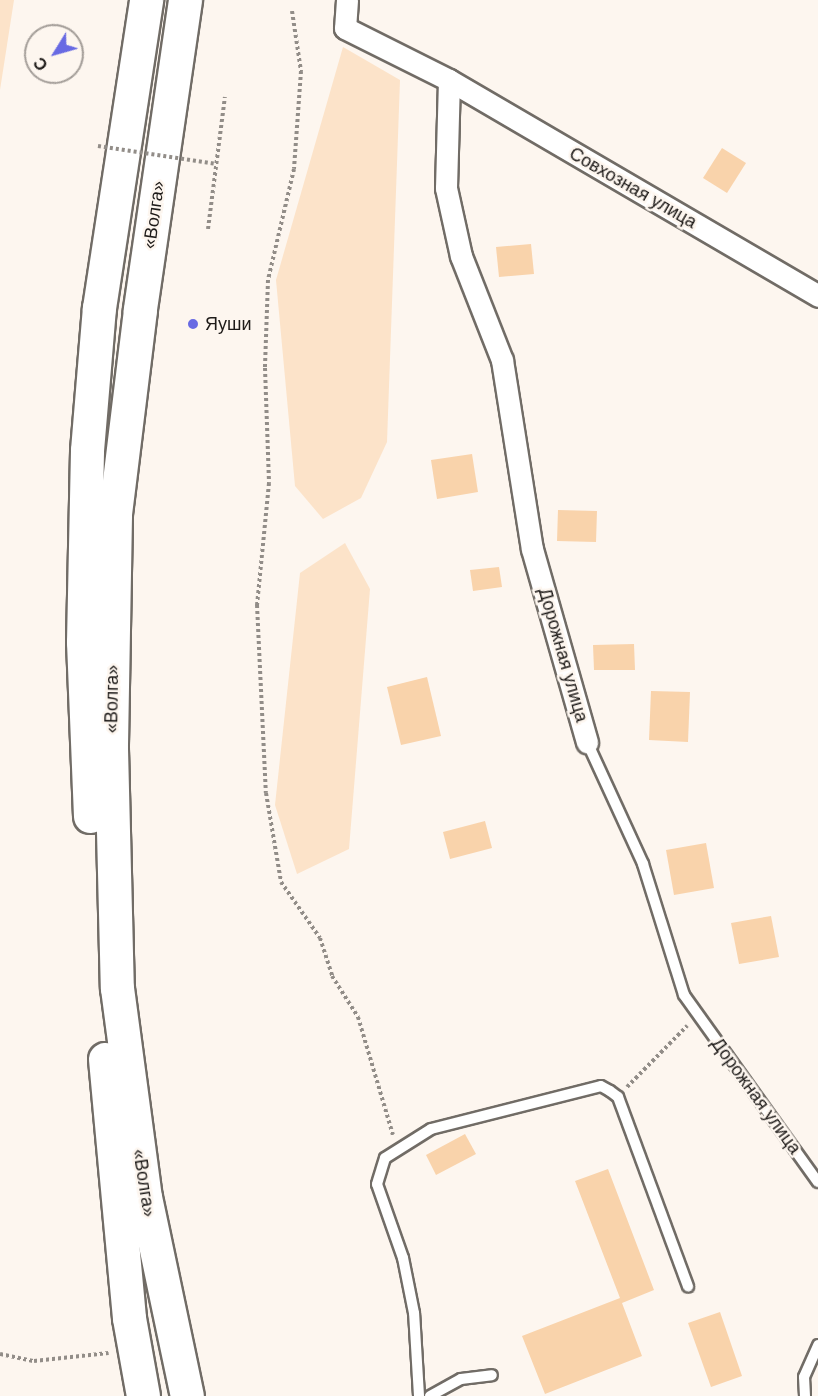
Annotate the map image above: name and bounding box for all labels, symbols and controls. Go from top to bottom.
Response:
north arrow [24,24,84,84]
text: С [31,54,51,74]
street label: Совхозная улица [565,143,701,233]
street label: «Волга» [139,180,169,250]
place label: Яуши [205,313,251,335]
marker: Яуши [186,317,200,331]
street label: Дорожная улица [534,585,592,725]
street label: «Волга» [101,665,123,733]
street label: Дорожная улица [707,1034,805,1158]
street label: «Волга» [128,1148,160,1218]

